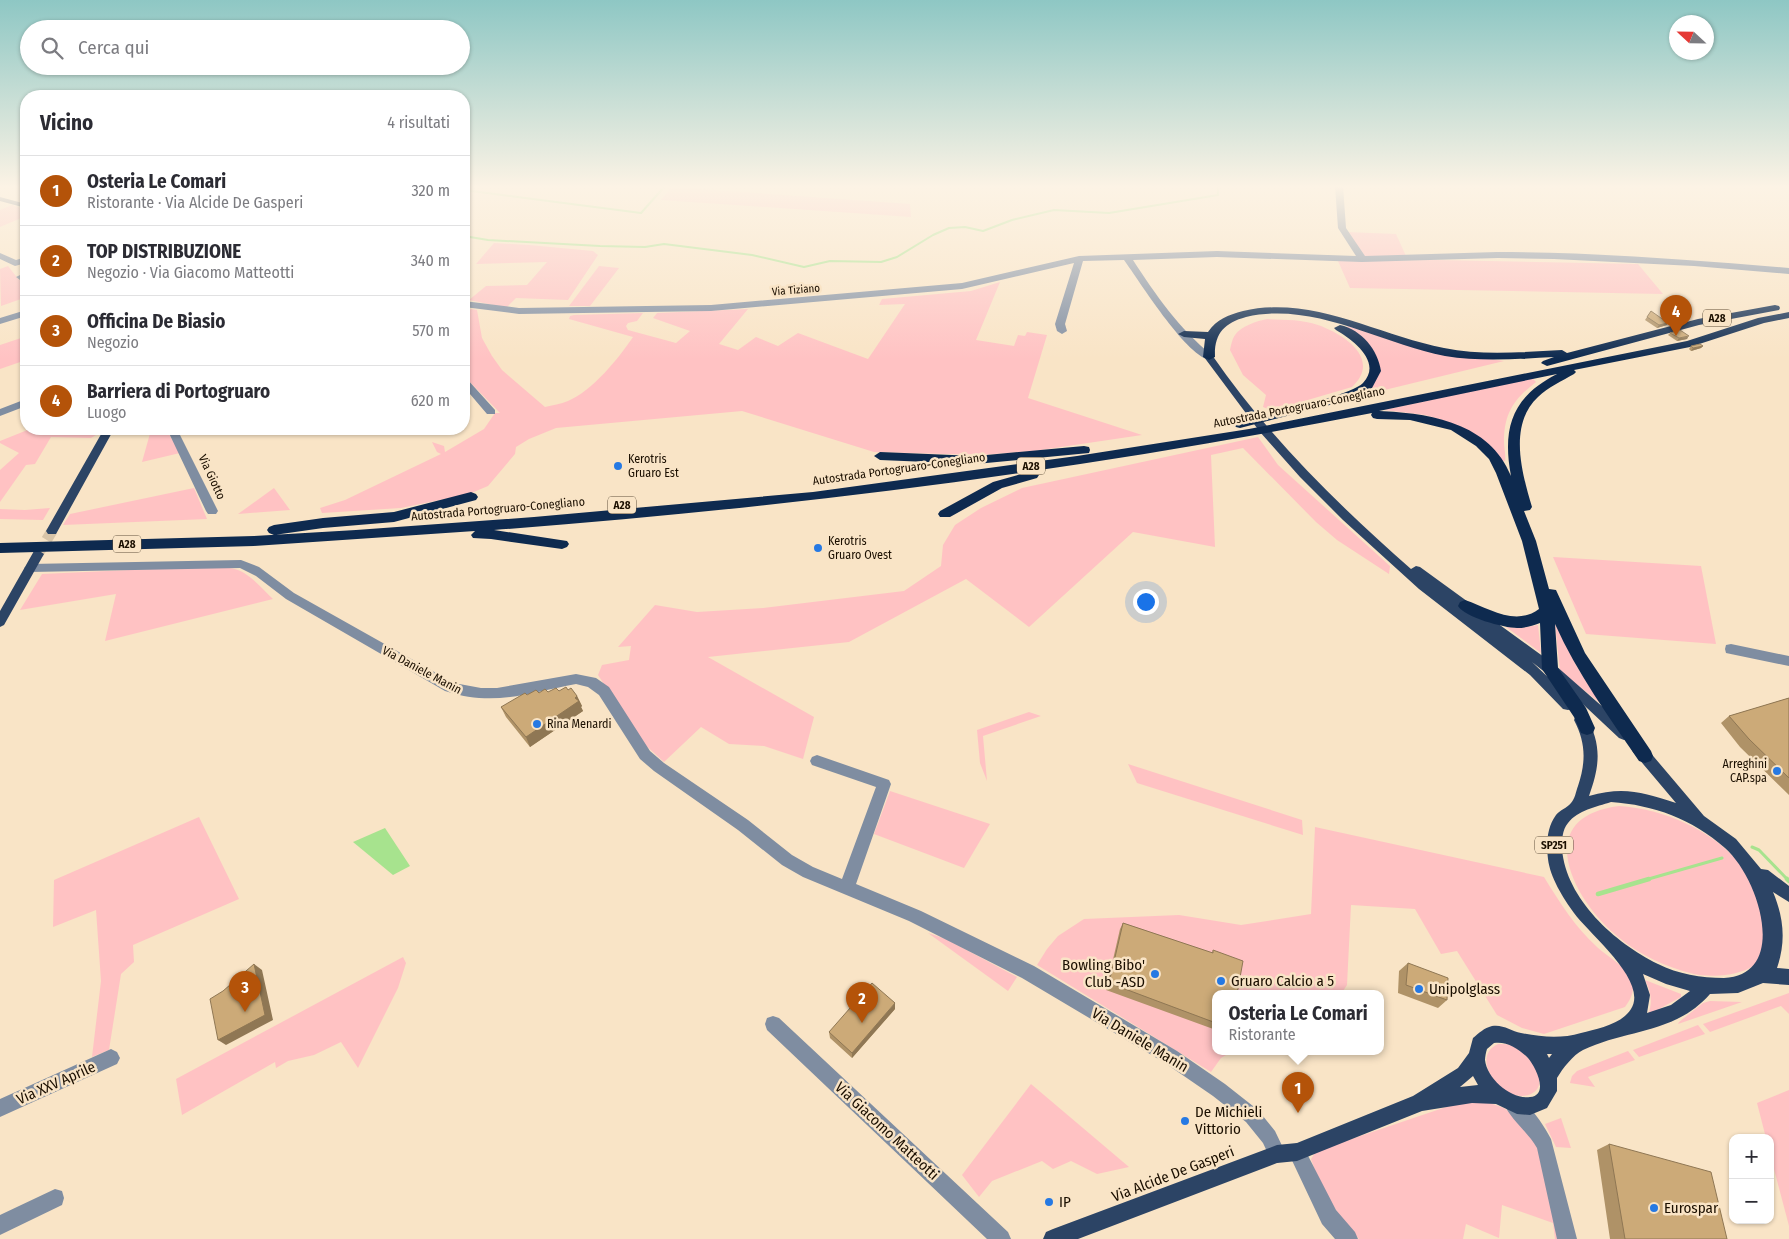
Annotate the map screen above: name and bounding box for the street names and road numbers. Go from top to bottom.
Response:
street label: Via Tiziano [771,281,821,299]
road number: A28 [1703,310,1731,326]
street label: Autostrada Portogruaro-Conegliano [1212,383,1386,431]
street label: Autostrada Portogruaro-Conegliano [812,450,986,488]
street label: Via Giotto [196,452,228,502]
road number: A28 [1017,458,1045,474]
street label: Autostrada Portogruaro-Conegliano [411,494,585,524]
road number: A28 [608,496,636,514]
road number: A28 [113,536,141,552]
street label: Via Daniele Manin [380,643,464,697]
road number: SP251 [1535,836,1573,854]
street label: Via Daniele Manin [1088,1004,1192,1076]
street label: Via XXV Aprile [14,1058,98,1108]
street label: Via Giacomo Matteotti [831,1078,943,1184]
street label: Via Alcide De Gasperi [1109,1142,1237,1206]

